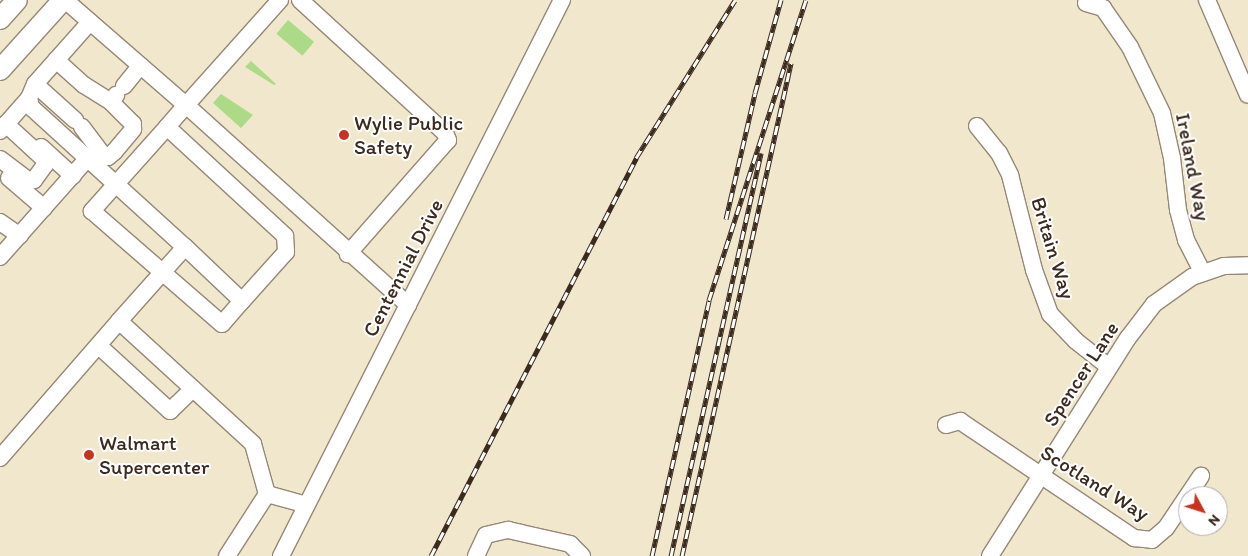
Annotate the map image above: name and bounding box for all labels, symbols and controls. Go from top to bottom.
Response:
place label: Wylie Public Safety [354,110,463,160]
street label: Ireland Way [1170,111,1216,223]
marker: Wylie Public Safety [338,129,350,141]
street label: Britain Way [1026,194,1080,302]
street label: Centennial Drive [357,195,449,341]
street label: Spencer Lane [1038,317,1124,431]
place label: Walmart Supercenter [99,430,209,480]
street label: Scotland Way [1037,440,1153,526]
marker: Walmart Supercenter [83,449,95,461]
north arrow [1178,486,1228,536]
text: N [1205,511,1224,529]

